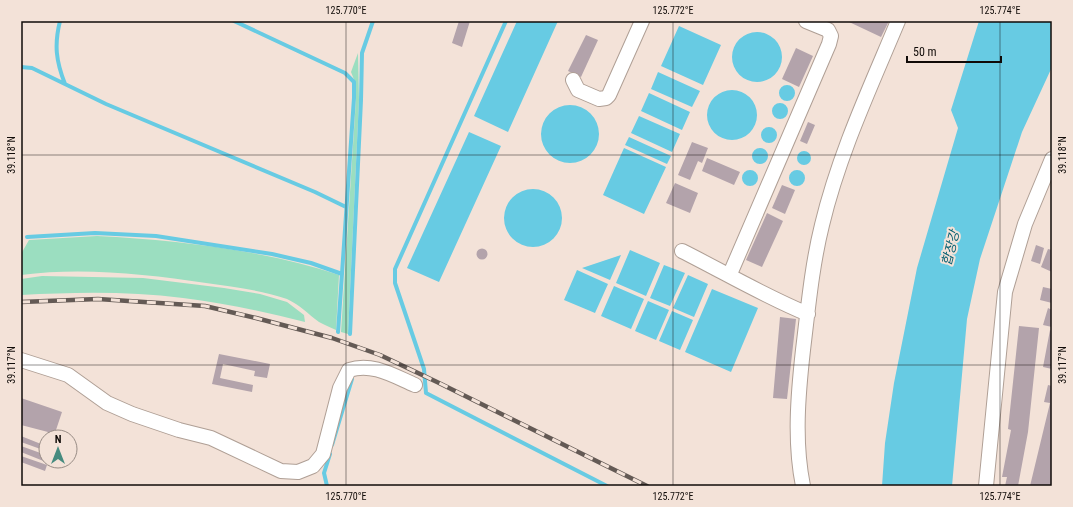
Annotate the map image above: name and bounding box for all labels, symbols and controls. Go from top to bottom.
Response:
text: 125.770°E [326,5,367,16]
text: 125.772°E [653,5,694,16]
text: 125.774°E [980,5,1021,16]
scale bar [907,38,1001,64]
text: 50 m [913,45,937,59]
text: 39.118°N [6,136,17,174]
text: 39.118°N [1057,136,1068,174]
water label: 합장강 [939,227,963,267]
text: 39.117°N [6,346,17,384]
text: 39.117°N [1057,346,1068,384]
north arrow [38,429,78,469]
text: N [55,433,62,446]
text: 125.770°E [326,491,367,502]
text: 125.772°E [653,491,694,502]
text: 125.774°E [980,491,1021,502]

